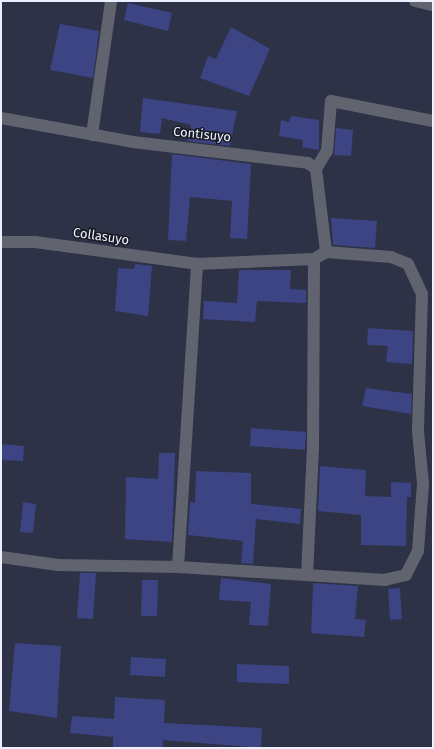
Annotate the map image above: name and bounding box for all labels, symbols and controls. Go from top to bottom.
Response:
street label: Contisuyo [172,124,232,146]
street label: Collasuyo [72,225,130,249]

